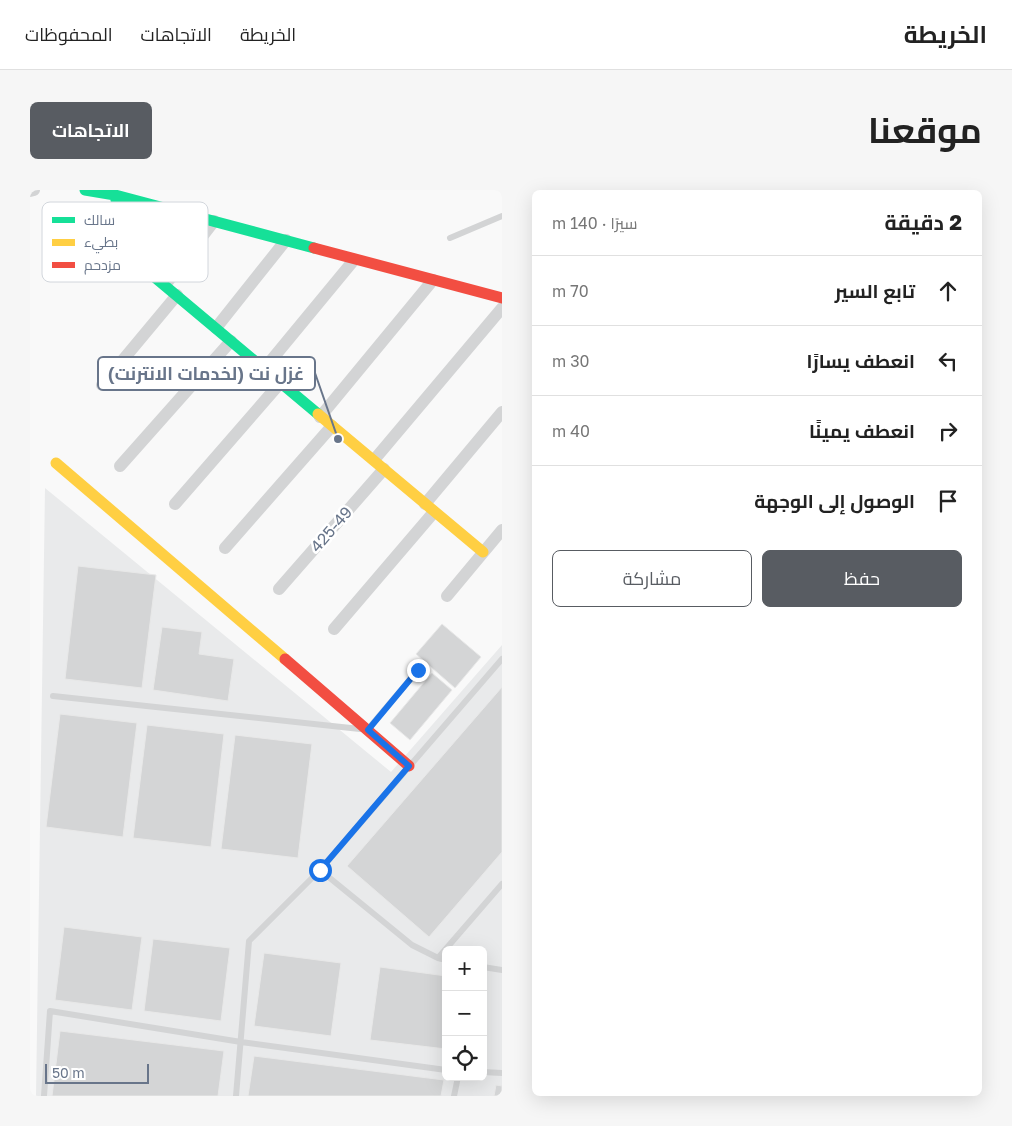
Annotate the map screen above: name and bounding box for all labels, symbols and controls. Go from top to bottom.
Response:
text: الخريطة [904,19,987,48]
text: المحفوظات [25,23,113,45]
text: الاتجاهات [141,23,212,45]
text: الخريطة [240,23,296,45]
button: الاتجاهات [30,102,152,159]
text: موقعنا [868,109,982,151]
legend [42,202,208,282]
text: 2 دقيقة [885,209,962,235]
text: سالك [84,211,115,228]
text: سيرًا · 140 m [552,213,637,233]
text: بطيء [84,233,118,254]
text: مزدحم [84,256,121,275]
icon: ahead [934,277,962,305]
text: تابع السير [835,279,915,302]
text: 70 m [552,281,589,301]
icon: left [934,347,962,375]
text: انعطف يسارًا [807,349,915,372]
text: 30 m [552,351,589,371]
callout: غزل نت (لخدمات الانترنت) [98,357,315,390]
text: غزل نت (لخدمات الانترنت) [108,362,304,385]
icon: right [934,417,962,445]
text: انعطف يمينًا [809,419,915,442]
text: 40 m [552,421,590,441]
icon: arrive [934,487,962,515]
text: الوصول إلى الوجهة [754,489,915,512]
street label: 425-49 [306,502,356,556]
button: مشاركة [552,550,752,607]
button: حفظ [762,550,962,607]
route end [407,659,430,682]
route start [309,859,332,882]
map controls [442,946,487,1081]
button: + [442,946,487,991]
button: − [442,991,487,1036]
button: locate [442,1036,487,1081]
scale bar [45,1061,149,1084]
text: 50 m [52,1064,85,1081]

